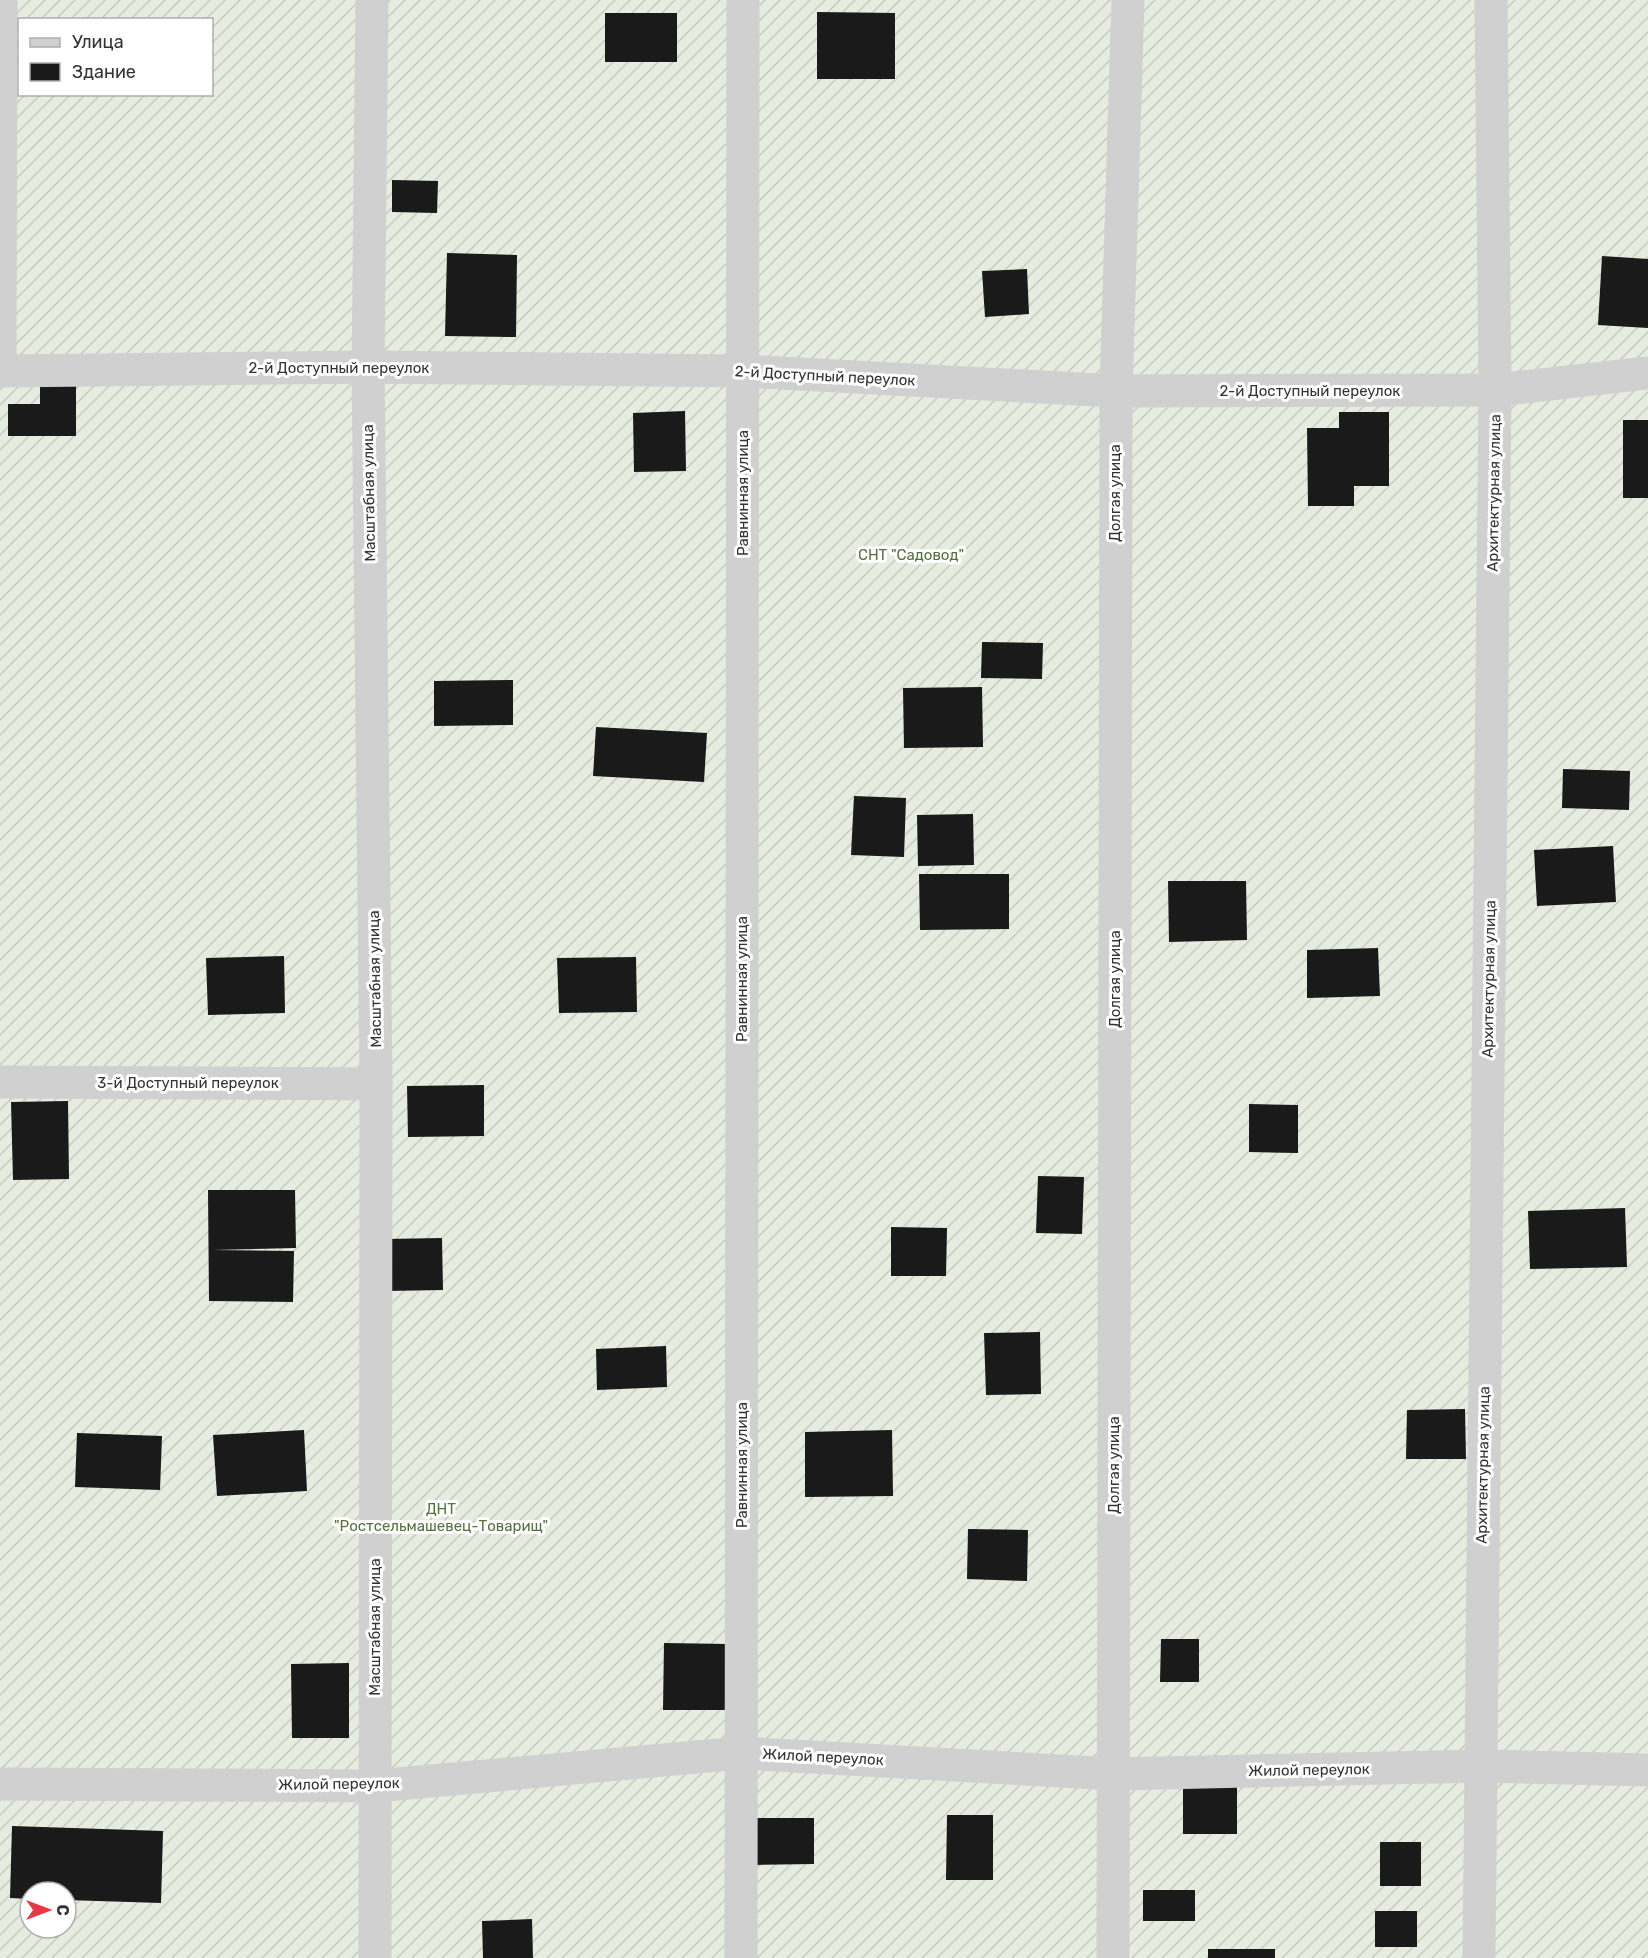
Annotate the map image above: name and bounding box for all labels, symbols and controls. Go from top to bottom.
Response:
legend [18,18,213,96]
text: Улица [72,31,124,53]
text: Здание [72,61,136,83]
street label: 2-й Доступный переулок [249,359,429,377]
street label: 2-й Доступный переулок [734,362,916,390]
street label: 2-й Доступный переулок [1220,382,1400,400]
street label: Архитектурная улица [1484,414,1504,572]
street label: Масштабная улица [359,424,379,562]
street label: Равнинная улица [734,430,752,556]
street label: Долгая улица [1106,444,1124,542]
park label: СНТ "Садовод" [858,546,964,564]
street label: Архитектурная улица [1479,900,1499,1058]
street label: Масштабная улица [365,910,385,1048]
street label: Равнинная улица [733,916,751,1042]
street label: Долгая улица [1106,930,1124,1028]
street label: 3-й Доступный переулок [97,1074,279,1092]
street label: Архитектурная улица [1473,1386,1493,1544]
street label: Равнинная улица [733,1402,751,1528]
street label: Долгая улица [1105,1416,1123,1514]
park label: ДНТ "Ростсельмашевец-Товарищ" [334,1500,548,1535]
street label: Масштабная улица [366,1558,384,1696]
street label: Жилой переулок [762,1745,884,1769]
street label: Жилой переулок [1248,1760,1370,1780]
street label: Жилой переулок [278,1774,400,1794]
north arrow [18,1880,78,1940]
text: С [53,1904,72,1916]

